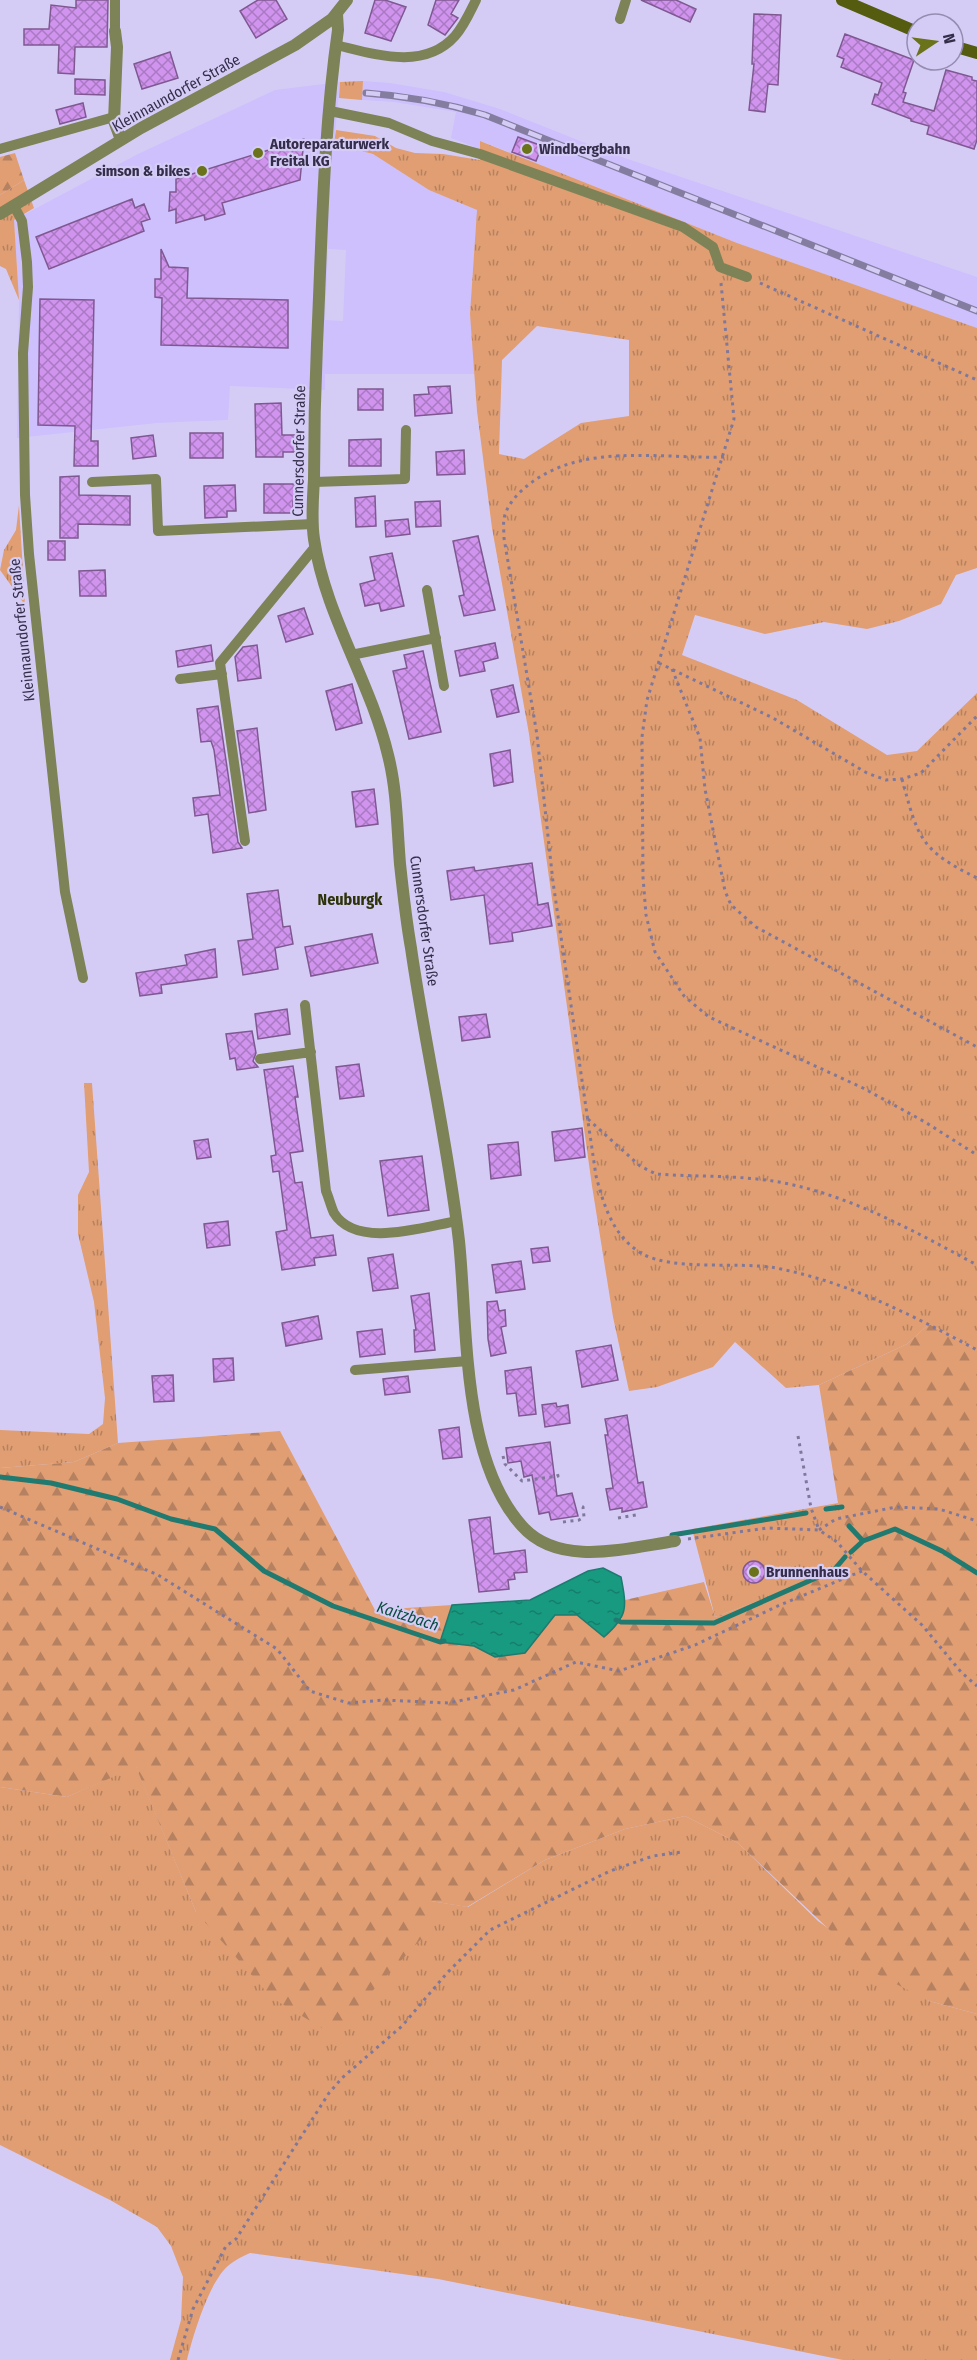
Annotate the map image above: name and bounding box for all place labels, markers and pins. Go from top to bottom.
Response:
place label: Autoreparaturwerk Freital KG [269,135,390,170]
place label: Windbergbahn [539,140,630,158]
marker: Windbergbahn [520,142,534,156]
marker: Autoreparaturwerk Freital KG [251,146,265,160]
place label: simson & bikes [95,162,190,180]
marker: simson & bikes [195,164,209,178]
place label: Brunnenhaus [766,1563,849,1581]
marker: Brunnenhaus [747,1565,761,1579]

